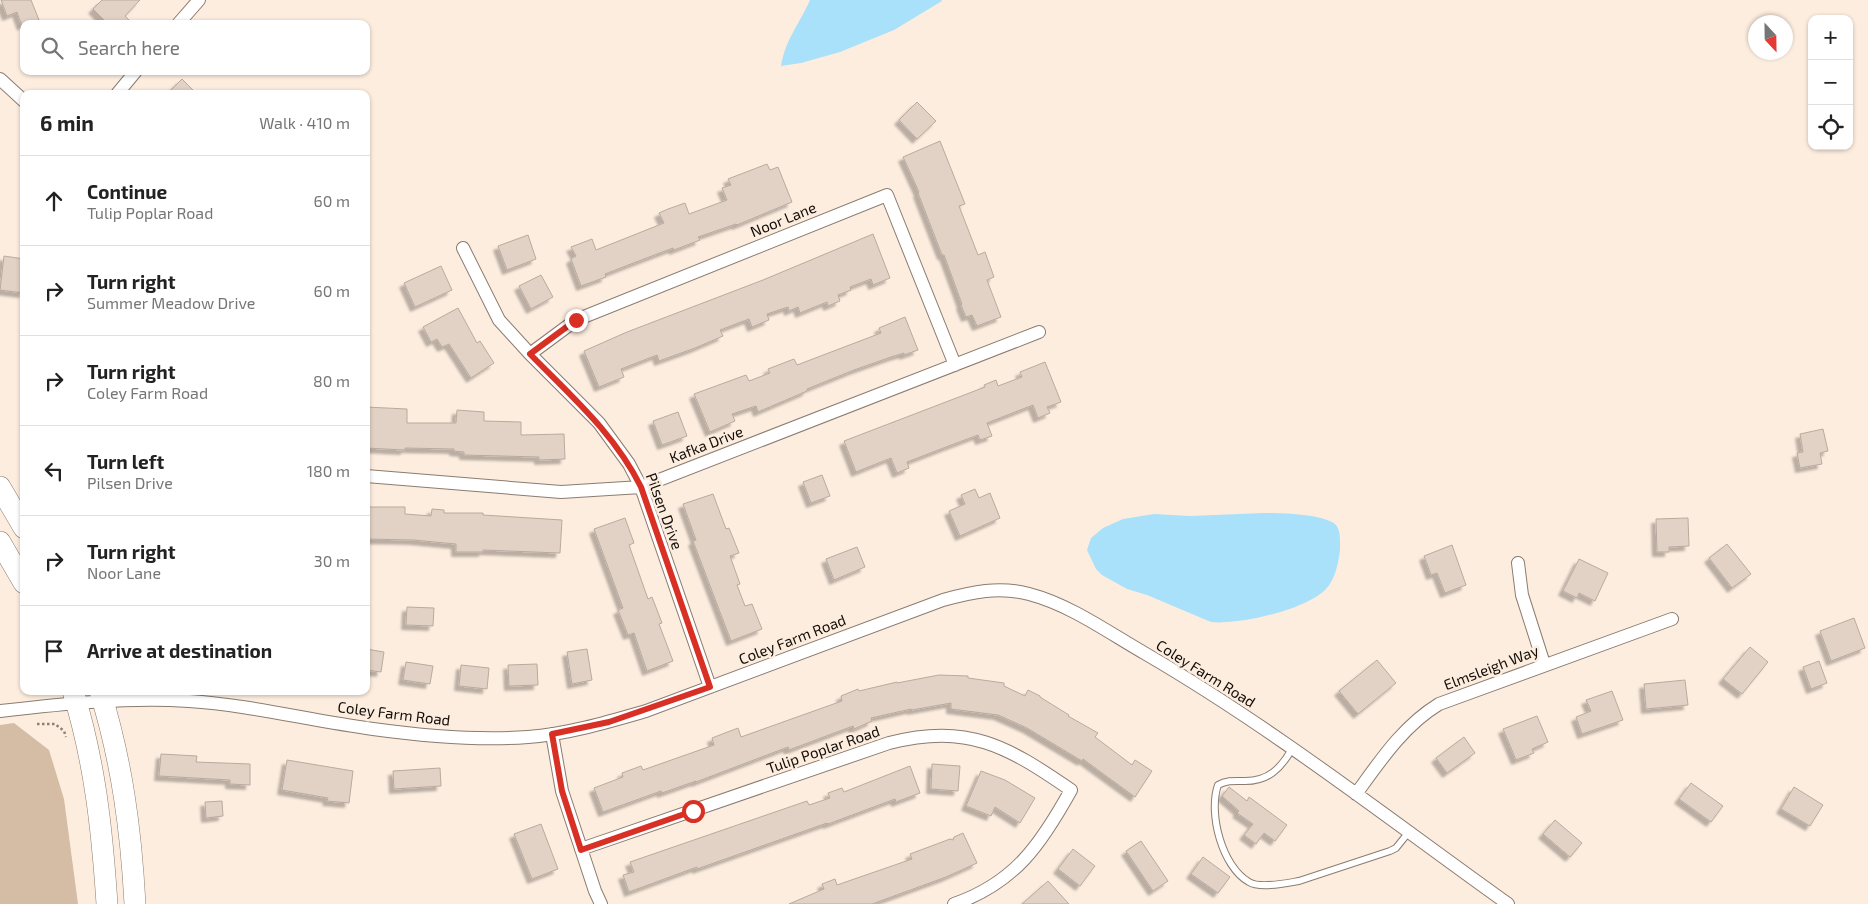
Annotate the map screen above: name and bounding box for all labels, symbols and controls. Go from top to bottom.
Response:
north arrow [1748,15,1793,60]
map controls [1808,15,1853,150]
button: + [1808,15,1853,60]
search box [20,20,370,75]
icon: search [38,34,66,62]
text: Search here [78,36,180,59]
button: − [1808,60,1853,105]
button: locate [1808,105,1853,150]
text: 6 min [40,110,94,135]
text: Walk · 410 m [259,113,350,132]
text: Continue [87,180,167,203]
icon: ahead [40,187,68,215]
text: 60 m [314,191,350,210]
street label: Noor Lane [747,198,819,240]
text: Tulip Poplar Road [87,203,213,222]
text: Turn right [87,270,175,293]
icon: right [40,277,68,305]
text: 60 m [314,281,350,300]
text: Summer Meadow Drive [87,293,255,312]
route end [565,309,588,332]
text: Turn right [87,360,175,383]
icon: right [40,367,68,395]
text: 80 m [313,371,350,390]
text: Coley Farm Road [87,383,208,402]
street label: Kafka Drive [667,422,745,466]
text: Turn left [87,450,164,473]
icon: left [40,457,68,485]
text: 180 m [307,461,350,480]
street label: Pilsen Drive [643,470,687,552]
text: Pilsen Drive [87,473,173,492]
text: Turn right [87,540,175,563]
icon: right [40,547,68,575]
text: 30 m [314,551,350,570]
text: Noor Lane [87,563,161,582]
street label: Coley Farm Road [736,610,848,668]
street label: Coley Farm Road [1153,635,1259,711]
icon: arrive [40,637,68,665]
text: Arrive at destination [87,639,272,662]
street label: Elmsleigh Way [1441,641,1541,693]
street label: Coley Farm Road [337,697,451,729]
street label: Tulip Poplar Road [764,721,882,777]
route start [682,800,705,823]

